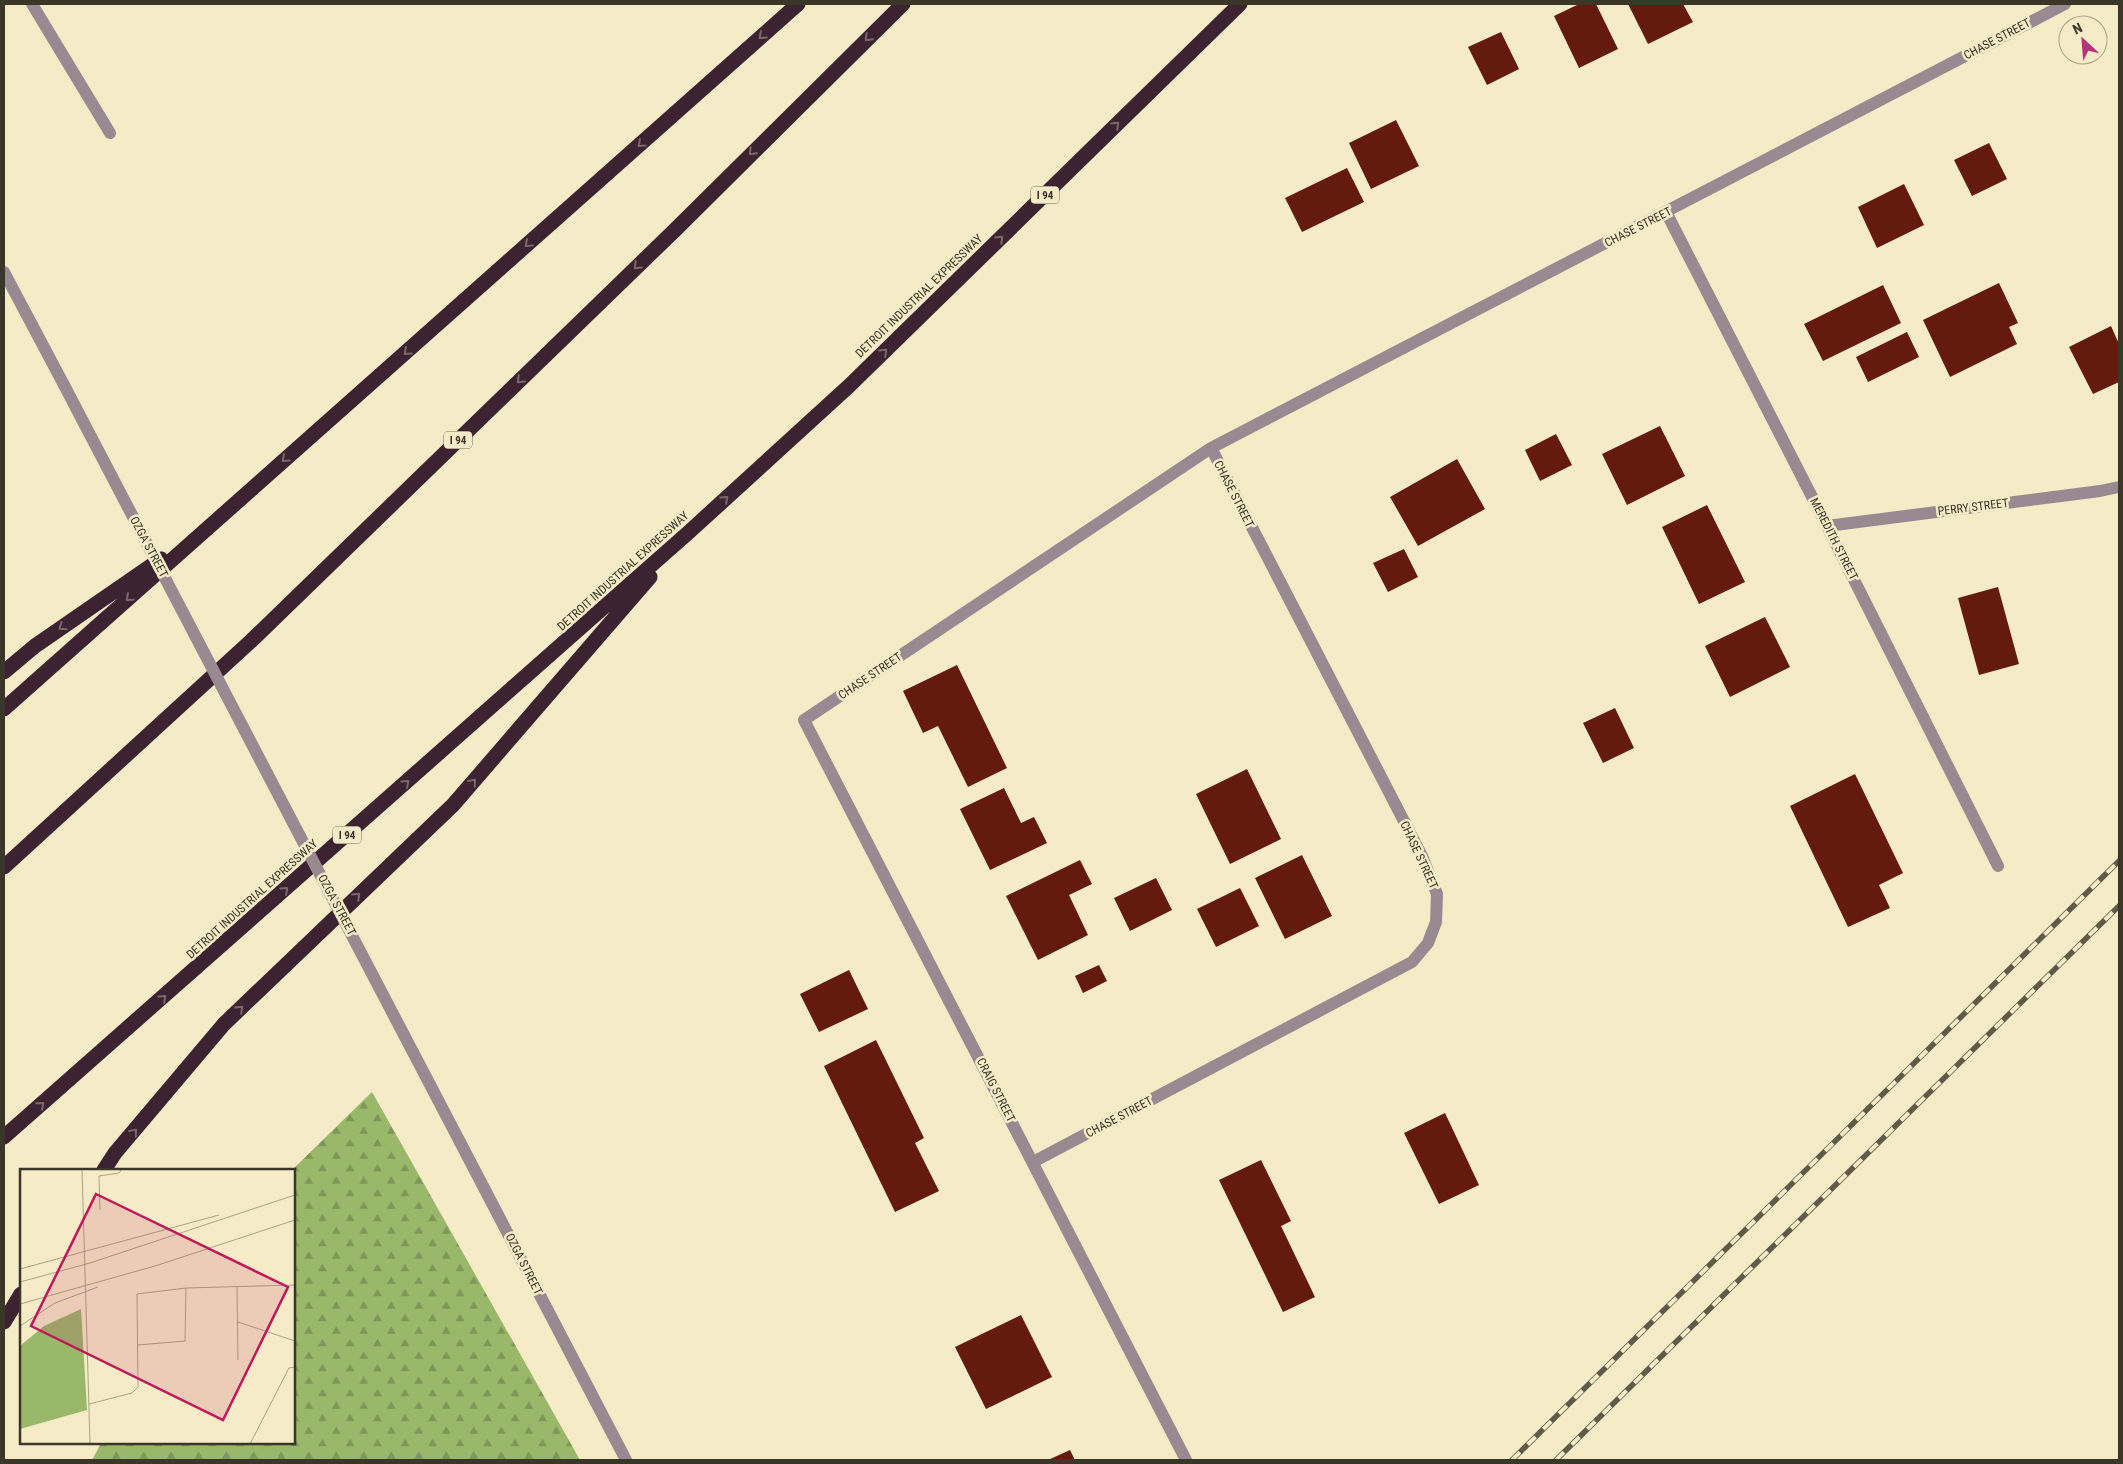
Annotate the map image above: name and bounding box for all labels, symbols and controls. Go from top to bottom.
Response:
north arrow [2058,15,2108,65]
street label: CHASE STREET [1961,16,2033,62]
text: N [2070,19,2085,37]
one-way arrow [759,30,768,39]
one-way arrow [865,32,874,41]
one-way arrow [1110,122,1119,131]
one-way arrow [637,138,646,147]
one-way arrow [749,147,758,156]
road number: I 94 [1031,186,1059,204]
street label: CHASE STREET [1602,204,1674,250]
street label: DETROIT INDUSTRIAL EXPRESSWAY [853,231,986,361]
one-way arrow [994,235,1003,244]
one-way arrow [525,238,534,247]
one-way arrow [633,261,642,270]
one-way arrow [403,346,412,355]
one-way arrow [878,349,887,358]
one-way arrow [517,374,526,383]
road number: I 94 [444,432,472,448]
one-way arrow [282,454,291,463]
street label: CHASE STREET [1211,458,1257,530]
street label: MEREDITH STREET [1807,495,1861,583]
one-way arrow [719,496,728,505]
street label: PERRY STREET [1937,496,2009,518]
street label: DETROIT INDUSTRIAL EXPRESSWAY [555,508,692,634]
street label: OZGA STREET [127,514,171,580]
one-way arrow [125,592,134,601]
one-way arrow [59,621,68,630]
street label: CHASE STREET [836,650,904,702]
one-way arrow [401,779,410,788]
one-way arrow [467,779,475,788]
street label: CHASE STREET [1397,819,1441,891]
road number: I 94 [333,826,361,844]
street label: DETROIT INDUSTRIAL EXPRESSWAY [184,836,321,962]
street label: OZGA STREET [315,872,359,938]
one-way arrow [279,887,288,896]
one-way arrow [352,893,361,902]
one-way arrow [157,995,166,1004]
one-way arrow [234,1006,243,1015]
street label: CRAIG STREET [974,1056,1018,1124]
street label: CHASE STREET [1083,1094,1155,1140]
one-way arrow [35,1102,44,1111]
one-way arrow [128,1128,137,1137]
inset map [20,1169,295,1444]
street label: OZGA STREET [503,1231,545,1297]

